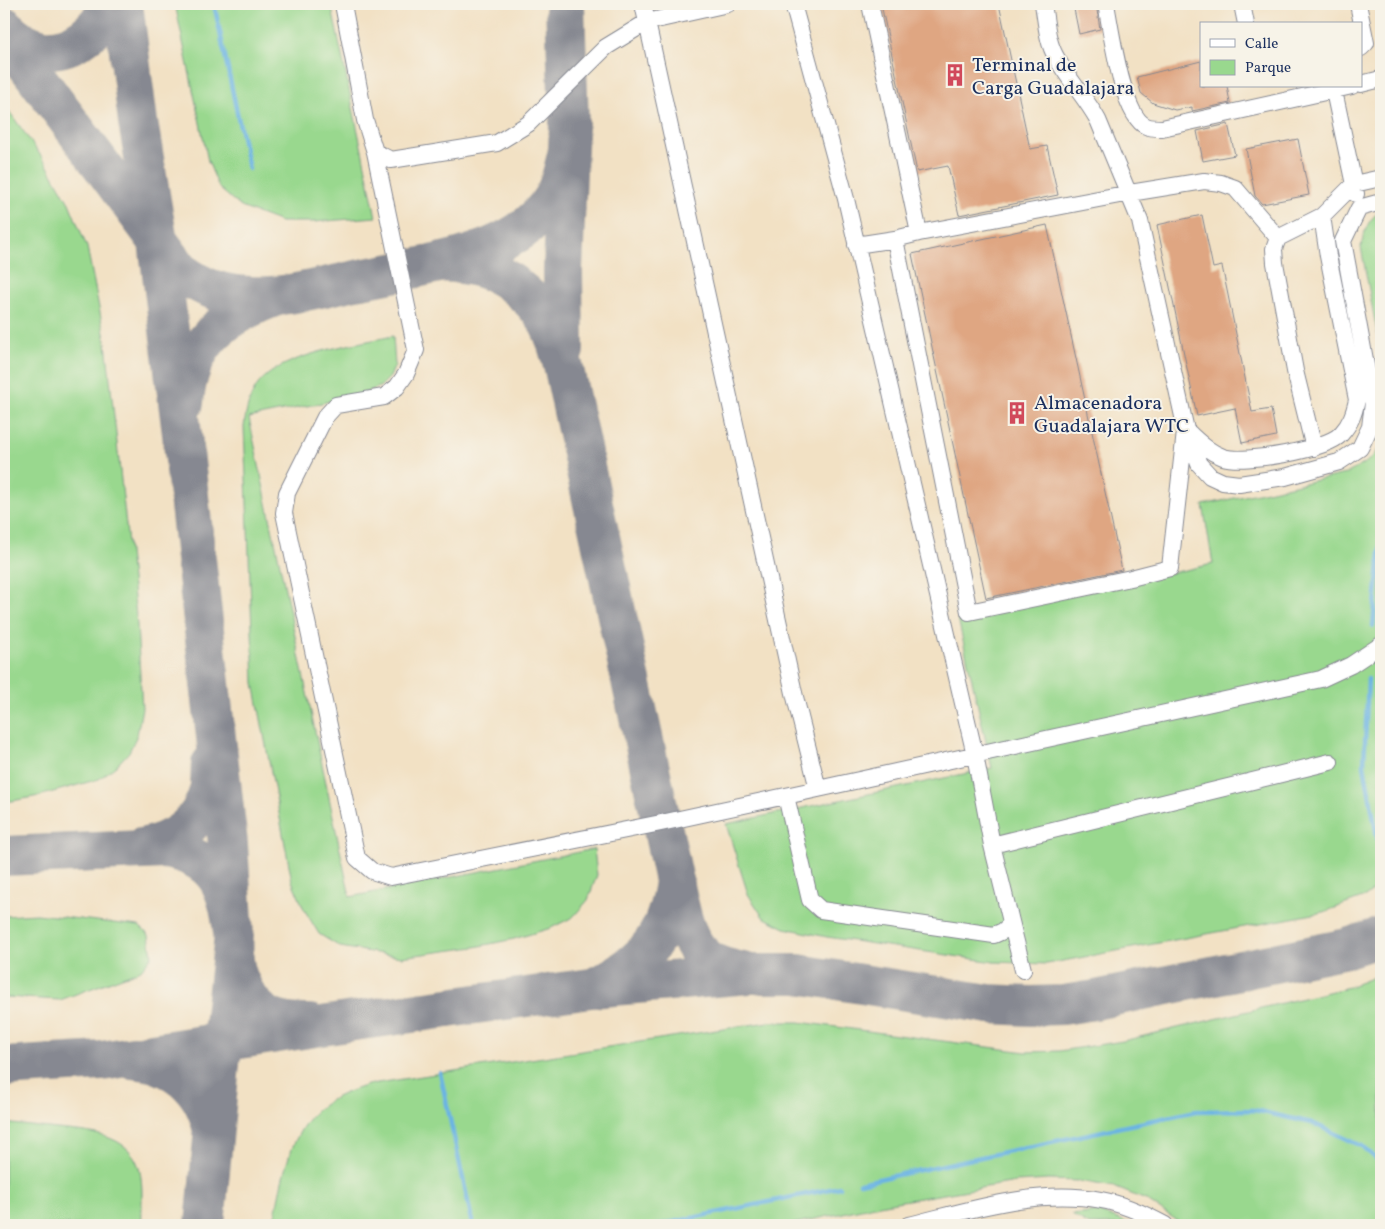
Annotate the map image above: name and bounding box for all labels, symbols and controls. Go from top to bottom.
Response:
legend [1200,22,1362,88]
text: Calle [1245,34,1278,55]
place label: Terminal de Carga Guadalajara [972,52,1135,103]
text: Parque [1245,58,1291,79]
building icon: Terminal de Carga Guadalajara [942,62,968,88]
place label: Almacenadora Guadalajara WTC [1034,390,1189,441]
building icon: Almacenadora Guadalajara WTC [1004,400,1030,426]

